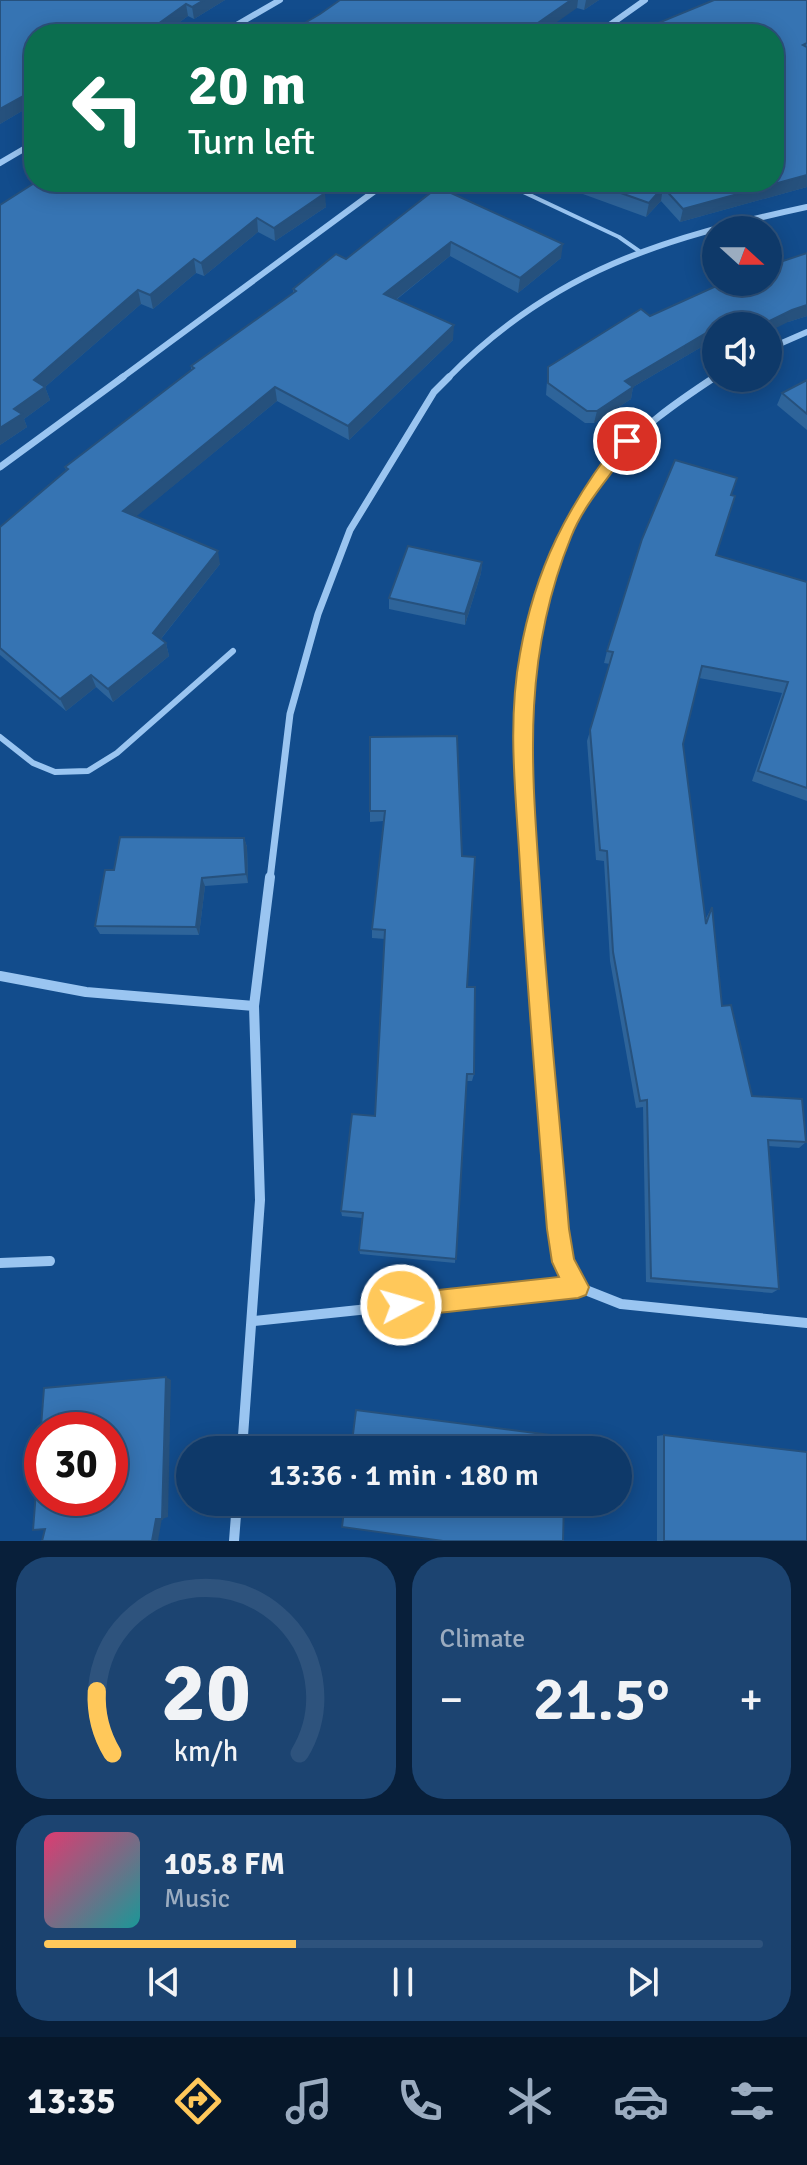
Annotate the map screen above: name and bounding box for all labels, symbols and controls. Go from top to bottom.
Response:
text: 20 m [188,51,306,120]
icon: left [56,56,160,160]
text: Turn left [188,120,315,165]
north arrow [702,216,782,296]
map controls [702,216,782,392]
button: sound [702,312,782,392]
pin [593,407,661,475]
icon: arrive [605,419,649,463]
position arrow [359,1263,443,1347]
speed limit sign: 30 [24,1412,128,1516]
text: 13:36 · 1 min · 180 m [269,1457,539,1494]
text: Climate [440,1623,525,1655]
text: 20 [161,1642,251,1744]
text: 21.5° [533,1663,670,1737]
text: − [440,1673,463,1727]
text: + [739,1673,763,1727]
text: km/h [173,1734,238,1769]
text: 105.8 FM [164,1846,285,1883]
text: Music [164,1883,230,1915]
icon: previous [142,1960,186,2004]
icon: pause [381,1960,425,2004]
icon: next [621,1960,665,2004]
icon: directions [170,2073,226,2129]
icon: music [281,2073,337,2129]
icon: phone [392,2073,448,2129]
icon: climate [502,2073,558,2129]
icon: car [613,2073,669,2129]
icon: filters [724,2073,780,2129]
text: 13:35 [27,2079,116,2124]

